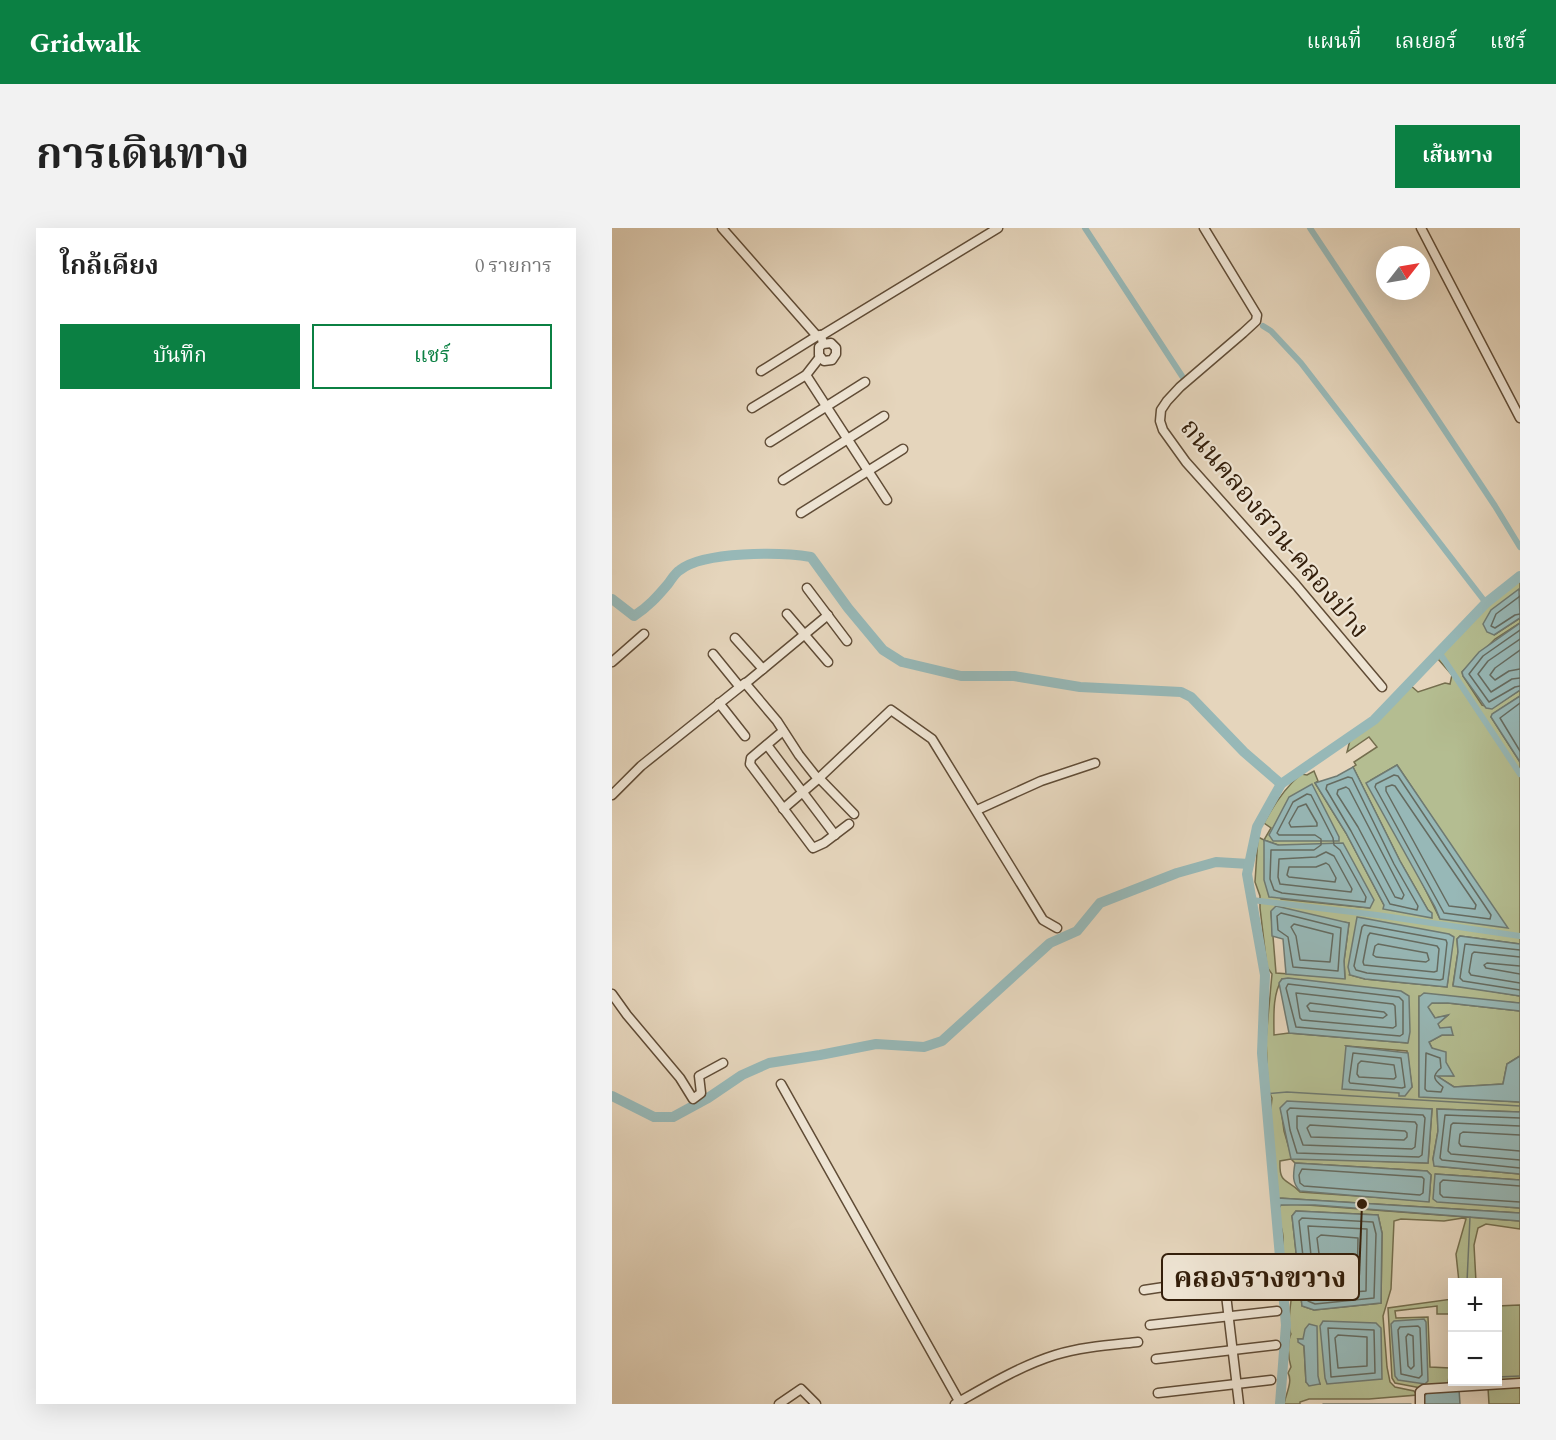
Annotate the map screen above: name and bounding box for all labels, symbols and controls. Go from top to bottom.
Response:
text: Gridwalk [30,24,141,60]
text: แผนที่ [1307,27,1362,54]
text: เลเยอร์ [1395,27,1457,54]
text: แชร์ [1490,27,1526,54]
button: เส้นทาง [1395,125,1520,188]
text: การเดินทาง [36,126,249,181]
north arrow [1376,246,1430,300]
text: ใกล้เคียง [60,248,159,282]
text: 0 รายการ [475,252,552,278]
button: บันทึก [60,324,300,389]
button: แชร์ [312,324,552,389]
street label: ถนนคลองสวน-คลองป่าง [1173,410,1378,645]
callout: คลองรางขวาง [1162,1254,1359,1300]
text: คลองรางขวาง [1174,1259,1346,1295]
map controls [1448,1278,1502,1386]
button: + [1448,1278,1502,1332]
button: − [1448,1332,1502,1386]

